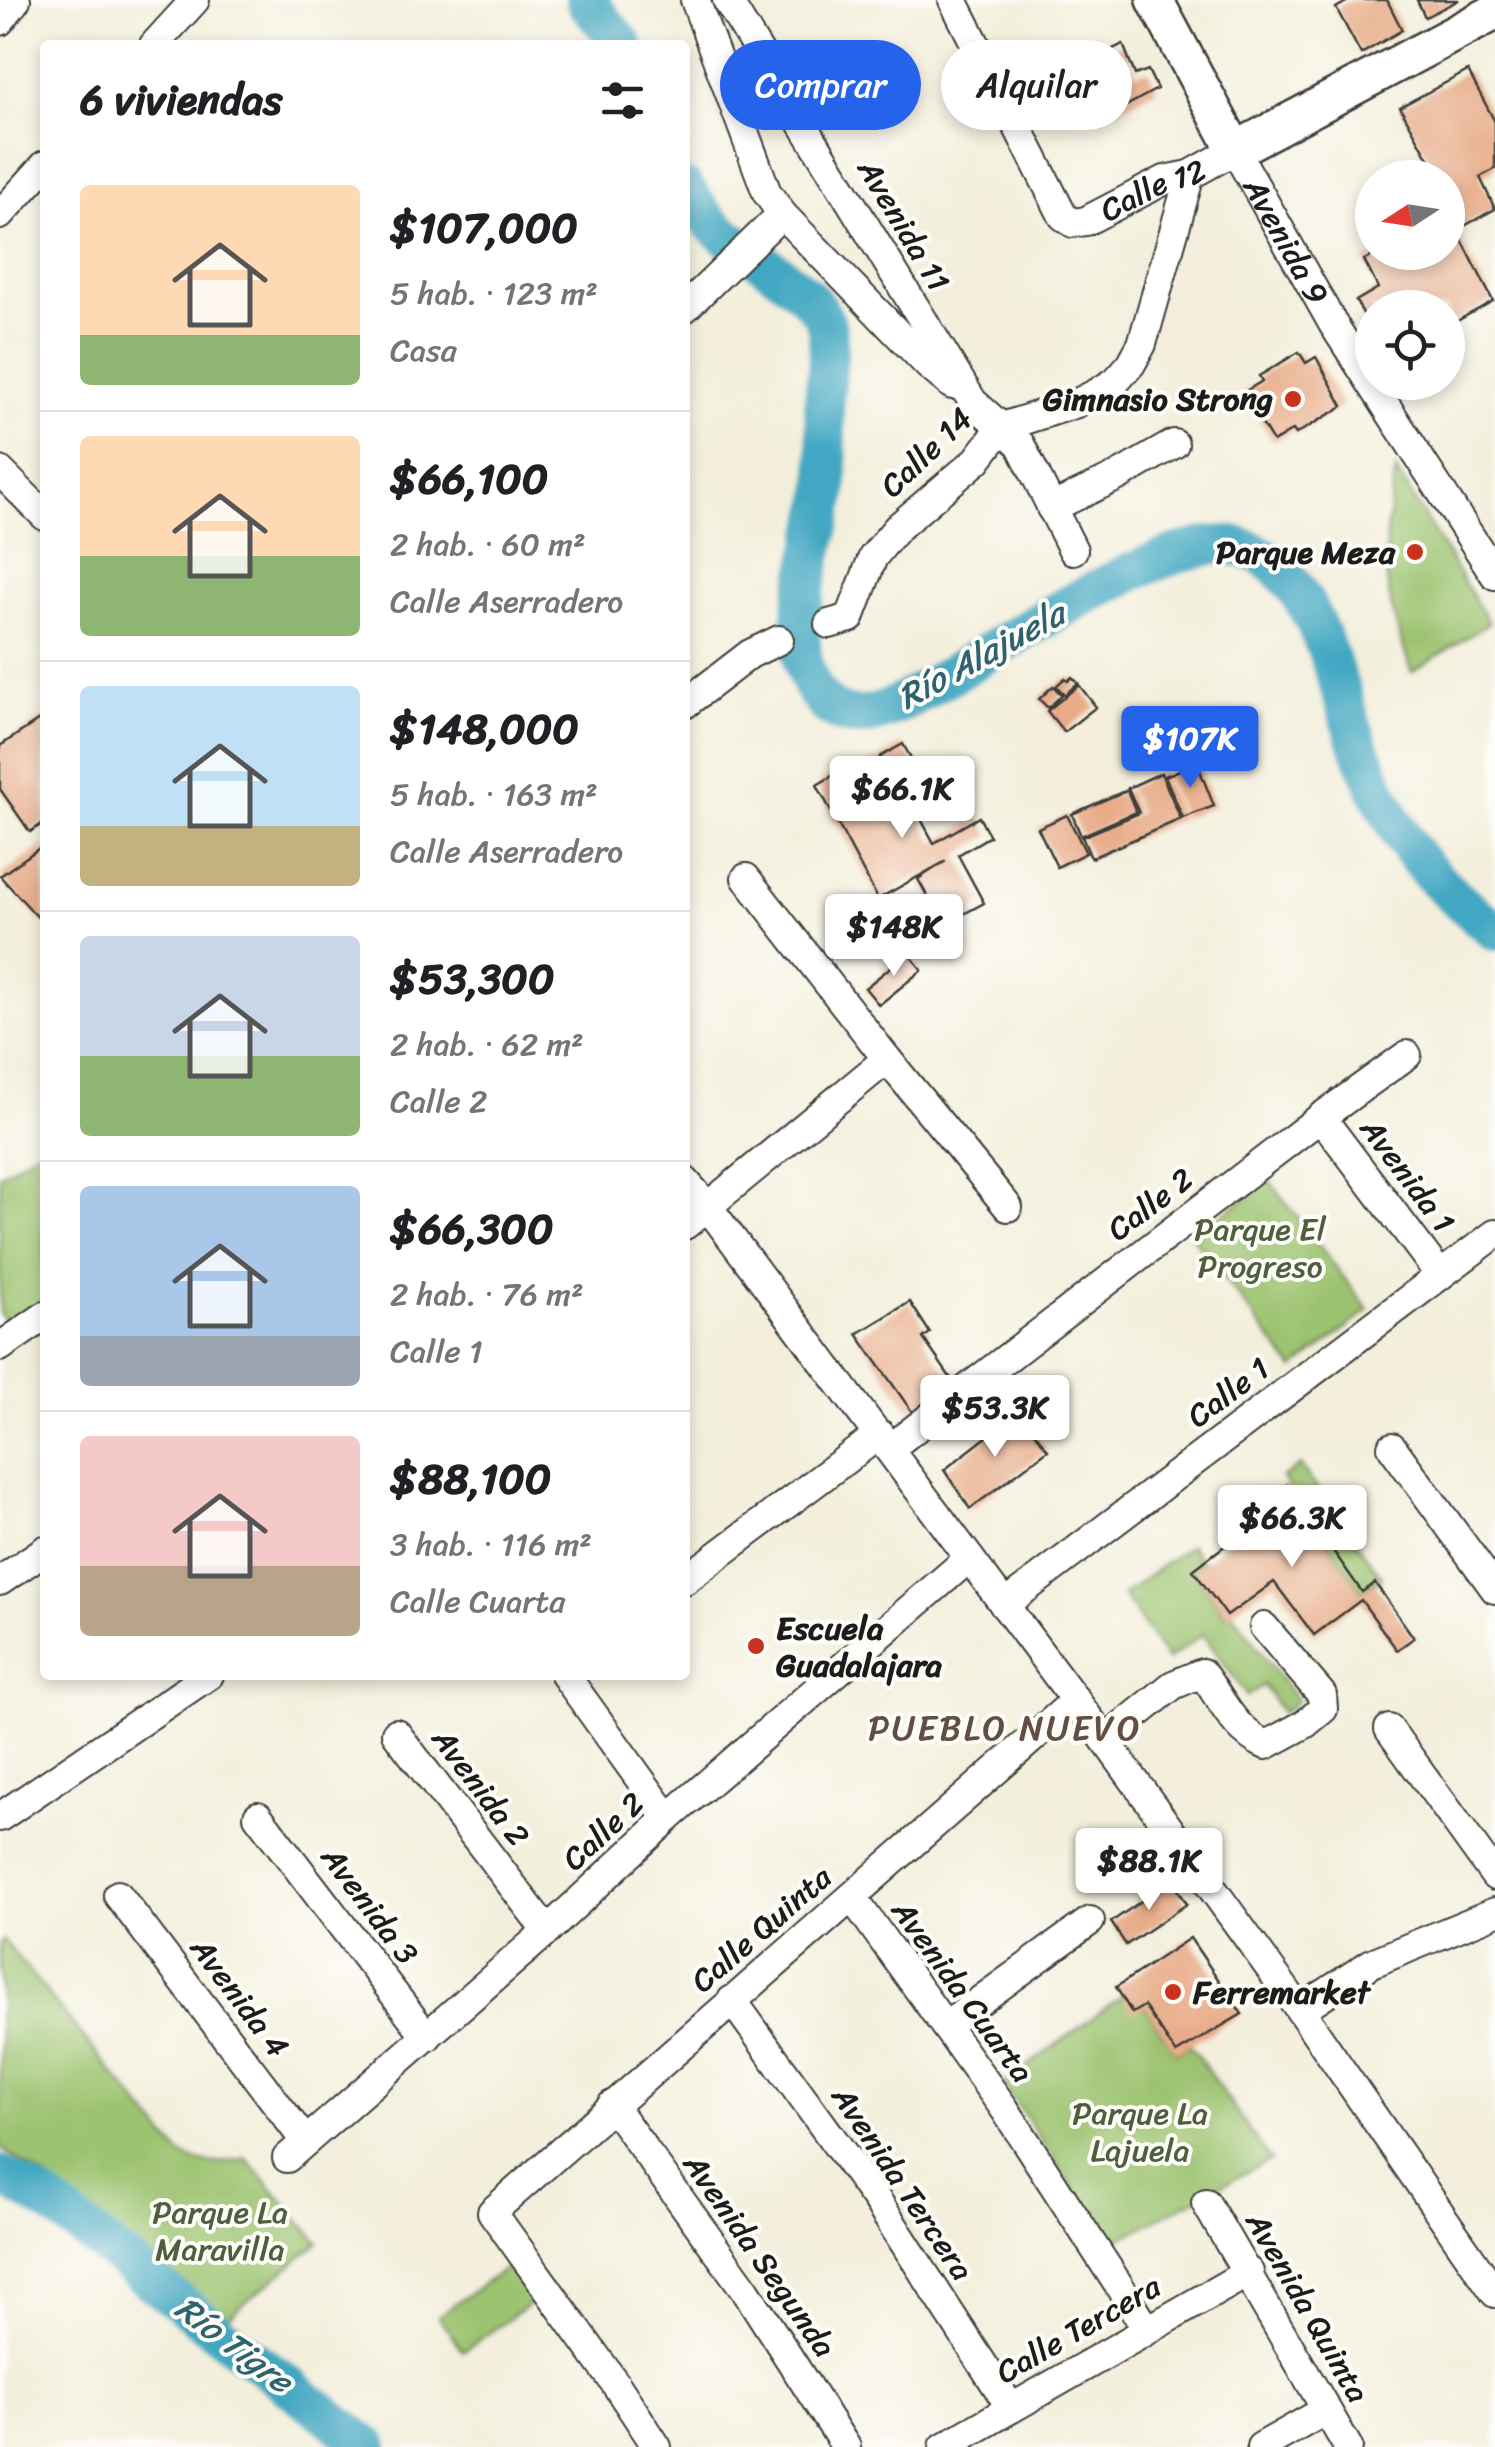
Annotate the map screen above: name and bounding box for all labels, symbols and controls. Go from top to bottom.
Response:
chip: Comprar [720,40,921,130]
chip: Alquilar [941,40,1132,130]
text: 6 viviendas [80,63,283,137]
icon: filters [595,73,650,128]
street label: Calle 12 [1090,143,1218,238]
street label: Avenida 11 [841,147,966,303]
north arrow [1355,160,1465,270]
map controls [1355,160,1465,400]
street label: Avenida 9 [1226,166,1345,316]
text: $107,000 [390,191,578,265]
icon: home [160,225,280,345]
text: 5 hab. · 123 m² [390,265,598,322]
button: locate [1355,290,1465,400]
text: Casa [390,322,457,379]
place label: Gimnasio Strong [1043,371,1273,428]
marker: Gimnasio Strong [1282,388,1304,410]
street label: Calle 14 [866,393,987,512]
text: $66,100 [390,442,548,516]
icon: home [160,476,280,596]
text: 2 hab. · 60 m² [390,516,585,573]
place label: Parque Meza [1216,524,1396,581]
marker: Parque Meza [1404,541,1426,563]
text: Calle Aserradero [390,573,623,630]
water label: Río Alajuela [886,581,1080,727]
text: $148,000 [390,692,579,766]
pin: $107K [1120,706,1260,791]
text: $107K [1143,710,1237,767]
icon: home [160,726,280,846]
pin: $66.1K [821,756,983,841]
text: $66.1K [852,760,952,817]
text: 5 hab. · 163 m² [390,766,598,823]
text: Calle Aserradero [390,823,623,880]
pin: $148K [824,894,964,979]
text: $148K [847,898,941,955]
text: $53,300 [390,942,554,1016]
icon: home [160,976,280,1096]
text: 2 hab. · 62 m² [390,1016,584,1073]
text: Calle 2 [390,1073,488,1130]
street label: Avenida 1 [1344,1104,1471,1246]
street label: Calle 2 [1094,1152,1206,1257]
text: $66,300 [390,1192,553,1266]
park label: Parque El Progreso [1194,1201,1327,1295]
icon: home [160,1226,280,1346]
text: 2 hab. · 76 m² [390,1266,584,1323]
text: Calle 1 [390,1323,483,1380]
street label: Calle 1 [1174,1342,1283,1443]
pin: $53.3K [914,1375,1076,1460]
text: $53.3K [942,1379,1048,1436]
text: $88,100 [390,1442,551,1516]
icon: home [160,1476,280,1596]
pin: $66.3K [1211,1485,1373,1570]
text: $66.3K [1240,1489,1344,1546]
text: 3 hab. · 116 m² [390,1516,592,1573]
text: Calle Cuarta [390,1573,565,1630]
place label: Escuela Guadalajara [776,1600,943,1694]
marker: Escuela Guadalajara [745,1635,767,1657]
district label: PUEBLO NUEVO [868,1697,1142,1759]
street label: Avenida 2 [416,1714,545,1860]
street label: Calle 2 [548,1777,658,1885]
pin: $88.1K [1068,1828,1230,1913]
text: $88.1K [1098,1832,1200,1889]
street label: Avenida 3 [305,1833,434,1977]
street label: Calle Quinta [677,1850,846,2008]
street label: Avenida Cuarta [875,1886,1049,2095]
street label: Avenida 4 [174,1924,304,2070]
place label: Ferremarket [1192,1964,1372,2021]
marker: Ferremarket [1162,1981,1184,2003]
street label: Avenida Tercera [815,2073,989,2293]
park label: Parque La Lajuela [1072,2085,1208,2179]
street label: Avenida Segunda [667,2140,852,2370]
park label: Parque La Maravilla [152,2184,288,2278]
street label: Avenida Quinta [1229,2200,1386,2414]
street label: Calle Tercera [985,2258,1173,2400]
water label: Río Tigre [161,2279,309,2411]

